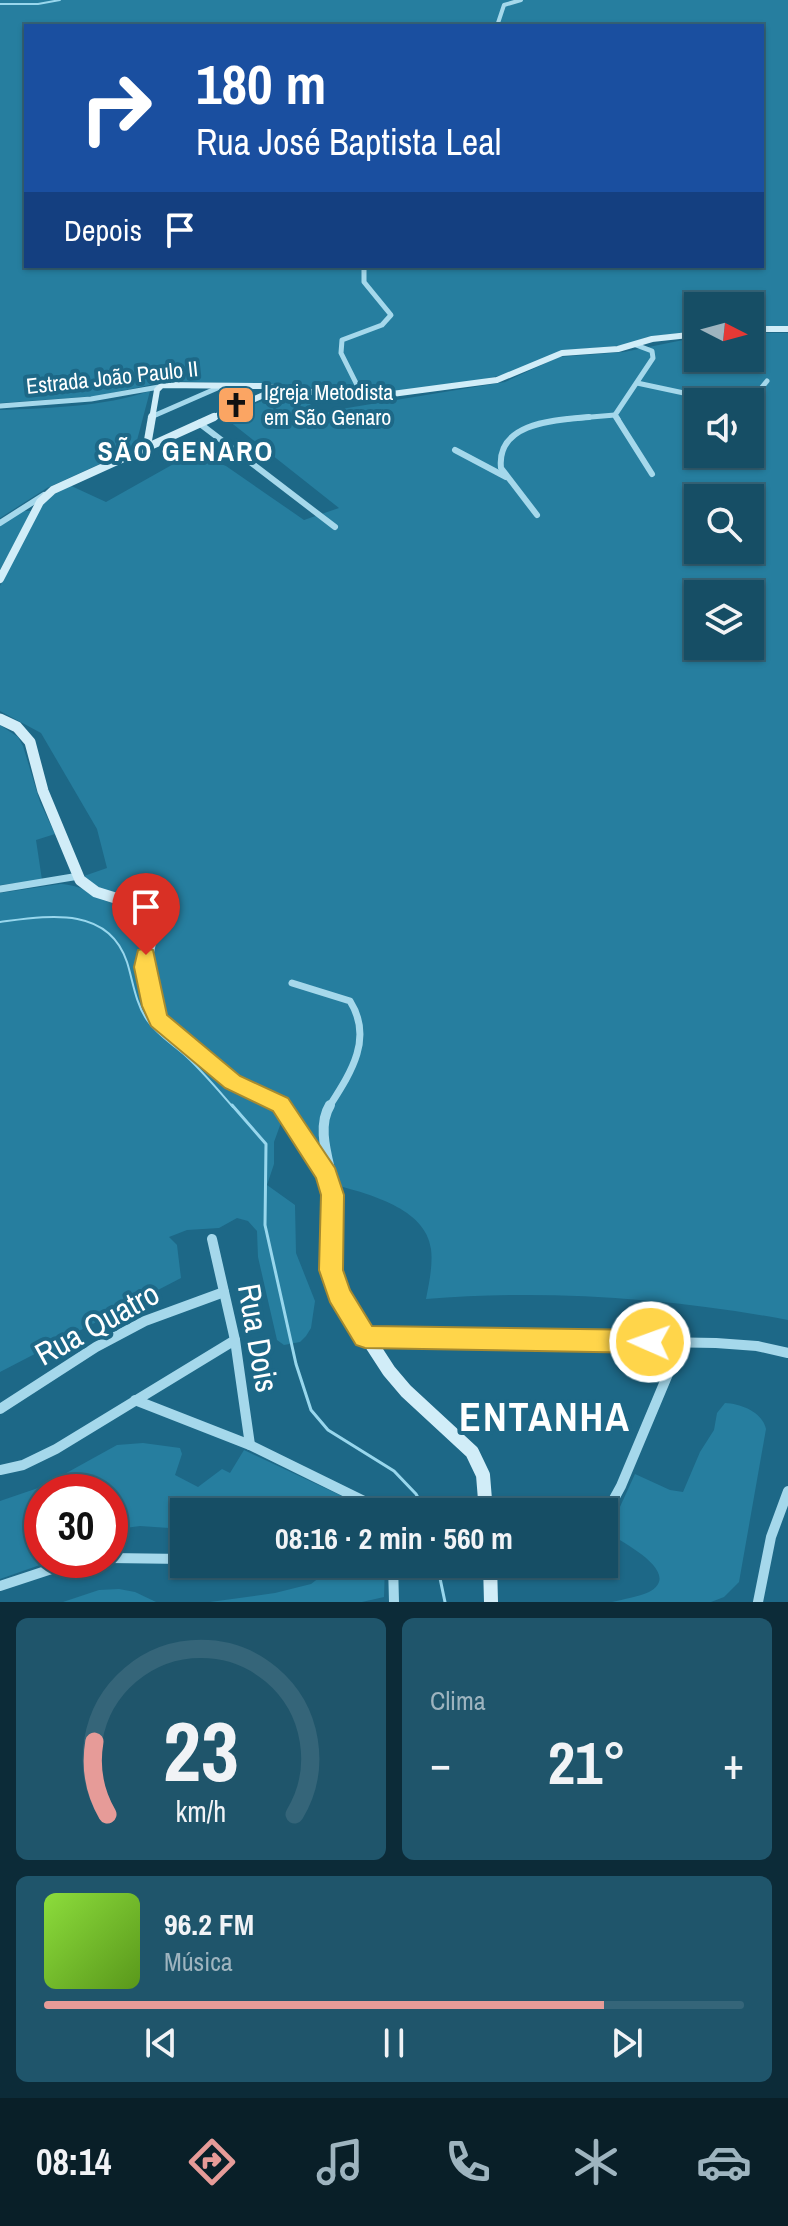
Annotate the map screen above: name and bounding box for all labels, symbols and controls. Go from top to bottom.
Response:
text: 180 m [196,46,326,121]
icon: right [64,56,168,160]
text: Rua José Baptista Leal [196,118,501,166]
icon: arrive [158,208,202,252]
text: Depois [64,210,142,250]
north arrow [684,292,764,372]
map controls [684,292,764,660]
street label: Estrada João Paulo II [25,353,199,401]
place label: Igreja Metodista em São Genaro [264,377,393,432]
church icon: Igreja Metodista em São Genaro [215,384,257,426]
button: sound [684,388,764,468]
district label: SÃO GENARO [98,432,274,470]
button: search [684,484,764,564]
button: layers [684,580,764,660]
pin [112,873,180,955]
icon: arrive [124,885,168,929]
street label: Rua Quatro [27,1272,167,1375]
street label: Rua Dois [228,1280,289,1396]
position arrow [608,1300,692,1384]
district label: ENTANHA [459,1390,631,1443]
speed limit sign: 30 [24,1474,128,1578]
text: 08:16 · 2 min · 560 m [275,1518,513,1558]
text: Clima [430,1683,486,1718]
text: 23 [163,1695,239,1807]
text: 21° [548,1722,626,1803]
text: − [430,1733,451,1793]
text: + [723,1733,744,1793]
text: km/h [176,1792,226,1831]
text: 96.2 FM [164,1904,254,1944]
text: Música [164,1944,233,1979]
icon: previous [139,2021,183,2065]
icon: pause [372,2021,416,2065]
icon: next [605,2021,649,2065]
icon: directions [184,2134,240,2190]
icon: music [312,2134,368,2190]
icon: phone [440,2134,496,2190]
icon: climate [568,2134,624,2190]
icon: car [696,2134,752,2190]
text: 08:14 [36,2138,112,2186]

